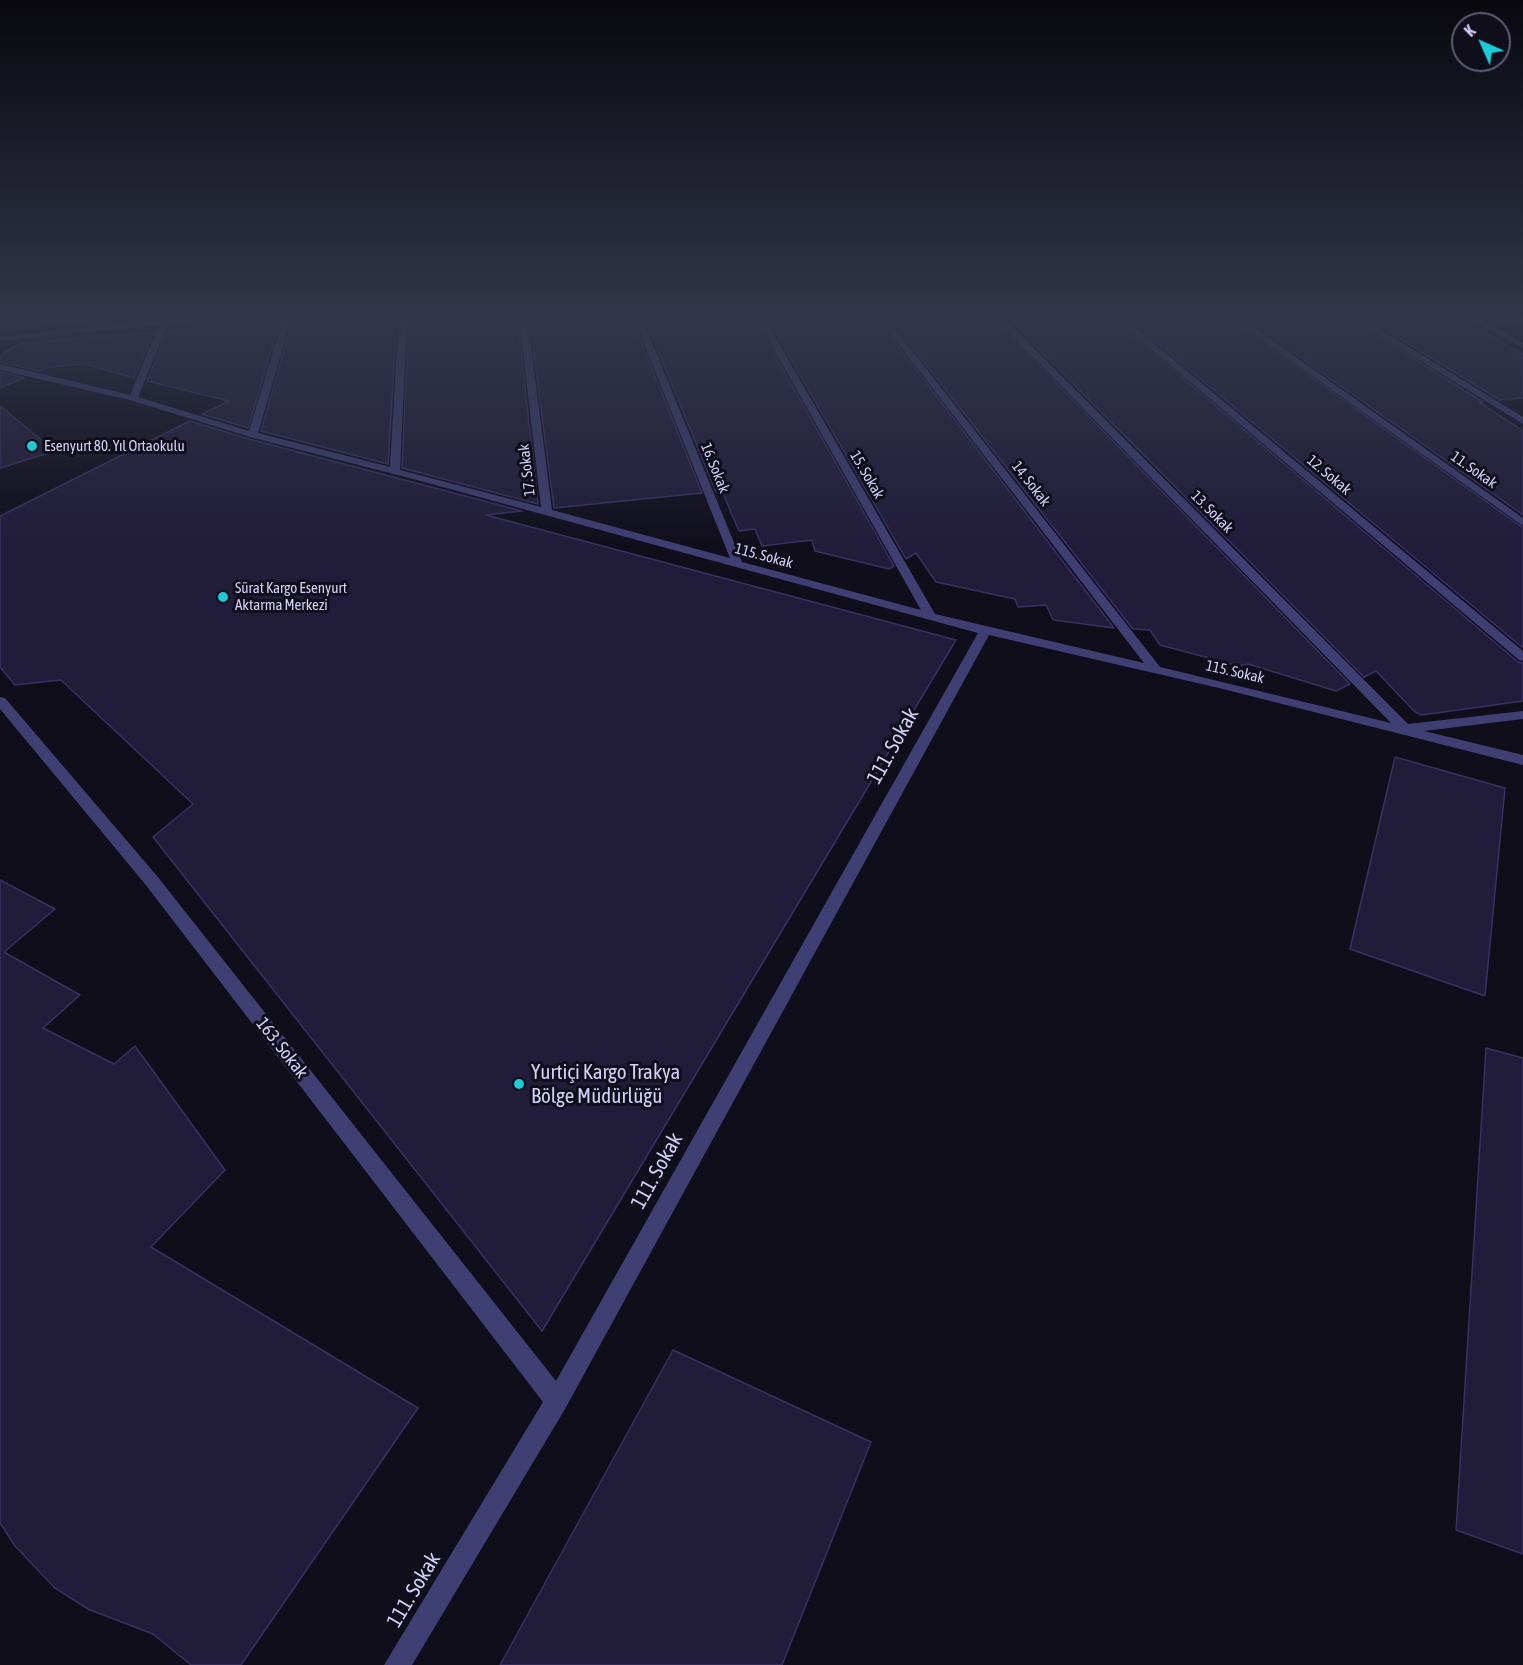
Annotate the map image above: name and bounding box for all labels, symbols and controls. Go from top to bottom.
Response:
north arrow [1451,12,1511,72]
text: K [1461,22,1479,40]
place label: Esenyurt 80. Yıl Ortaokulu [44,437,185,455]
marker: Esenyurt 80. Yıl Ortaokulu [25,439,39,453]
street label: 16. Sokak [697,440,733,496]
street label: 17. Sokak [515,443,539,497]
street label: 15. Sokak [846,448,888,502]
street label: 11. Sokak [1447,448,1501,492]
street label: 12. Sokak [1303,451,1355,499]
street label: 14. Sokak [1008,458,1054,510]
street label: 13. Sokak [1187,487,1237,537]
street label: 115. Sokak [733,540,795,572]
place label: Sürat Kargo Esenyurt Aktarma Merkezi [235,579,347,614]
marker: Sürat Kargo Esenyurt Aktarma Merkezi [216,590,230,604]
street label: 115. Sokak [1204,657,1266,687]
street label: 111. Sokak [862,704,924,788]
street label: 163. Sokak [252,1013,312,1083]
place label: Yurtiçi Kargo Trakya Bölge Müdürlüğü [531,1059,680,1109]
marker: Yurtiçi Kargo Trakya Bölge Müdürlüğü [512,1077,526,1091]
street label: 111. Sokak [626,1129,688,1213]
street label: 111. Sokak [382,1548,446,1632]

